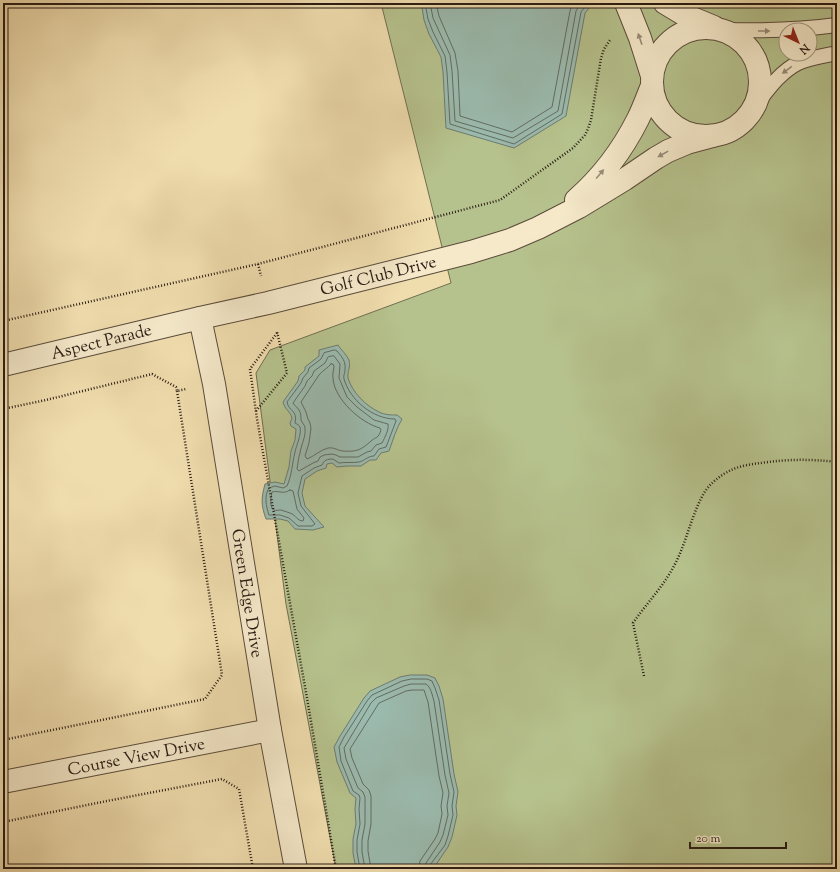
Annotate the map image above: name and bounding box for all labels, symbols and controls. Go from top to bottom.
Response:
north arrow [778,22,818,62]
one-way arrow [758,28,771,34]
one-way arrow [636,33,642,45]
text: N [795,39,814,58]
one-way arrow [782,66,793,74]
one-way arrow [657,150,669,157]
one-way arrow [596,169,605,180]
street label: Golf Club Drive [318,251,439,303]
street label: Aspect Parade [49,319,155,367]
street label: Green Edge Drive [224,527,268,660]
street label: Course View Drive [66,733,207,783]
scale bar [690,824,786,850]
text: 20 m [696,830,721,848]

